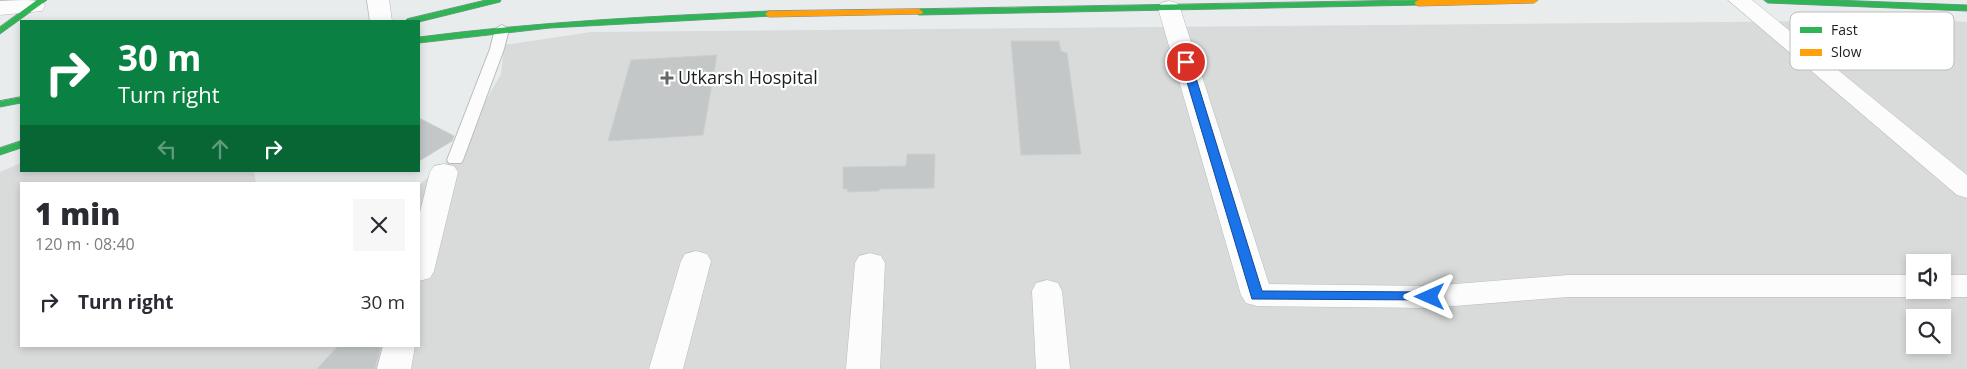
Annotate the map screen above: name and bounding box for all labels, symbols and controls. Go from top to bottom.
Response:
legend [1790,12,1954,70]
text: Fast [1831,20,1858,39]
text: 30 m [118,34,201,81]
icon: right [35,40,100,105]
pin [1165,41,1207,83]
text: Slow [1831,42,1862,61]
icon: arrive [1172,48,1200,76]
place label: Utkarsh Hospital [678,65,818,89]
marker: Utkarsh Hospital [660,71,674,85]
text: Turn right [118,79,220,109]
icon: left [153,135,181,163]
icon: ahead [206,135,234,163]
icon: right [259,135,287,163]
text: 1 min [35,193,120,234]
button: close [353,199,405,251]
text: 120 m · 08:40 [35,233,135,255]
map controls [1906,254,1951,354]
button: sound [1906,254,1951,299]
position arrow [1403,270,1455,322]
icon: right [35,288,63,316]
text: Turn right [78,289,173,315]
text: 30 m [361,289,405,315]
button: search [1906,309,1951,354]

